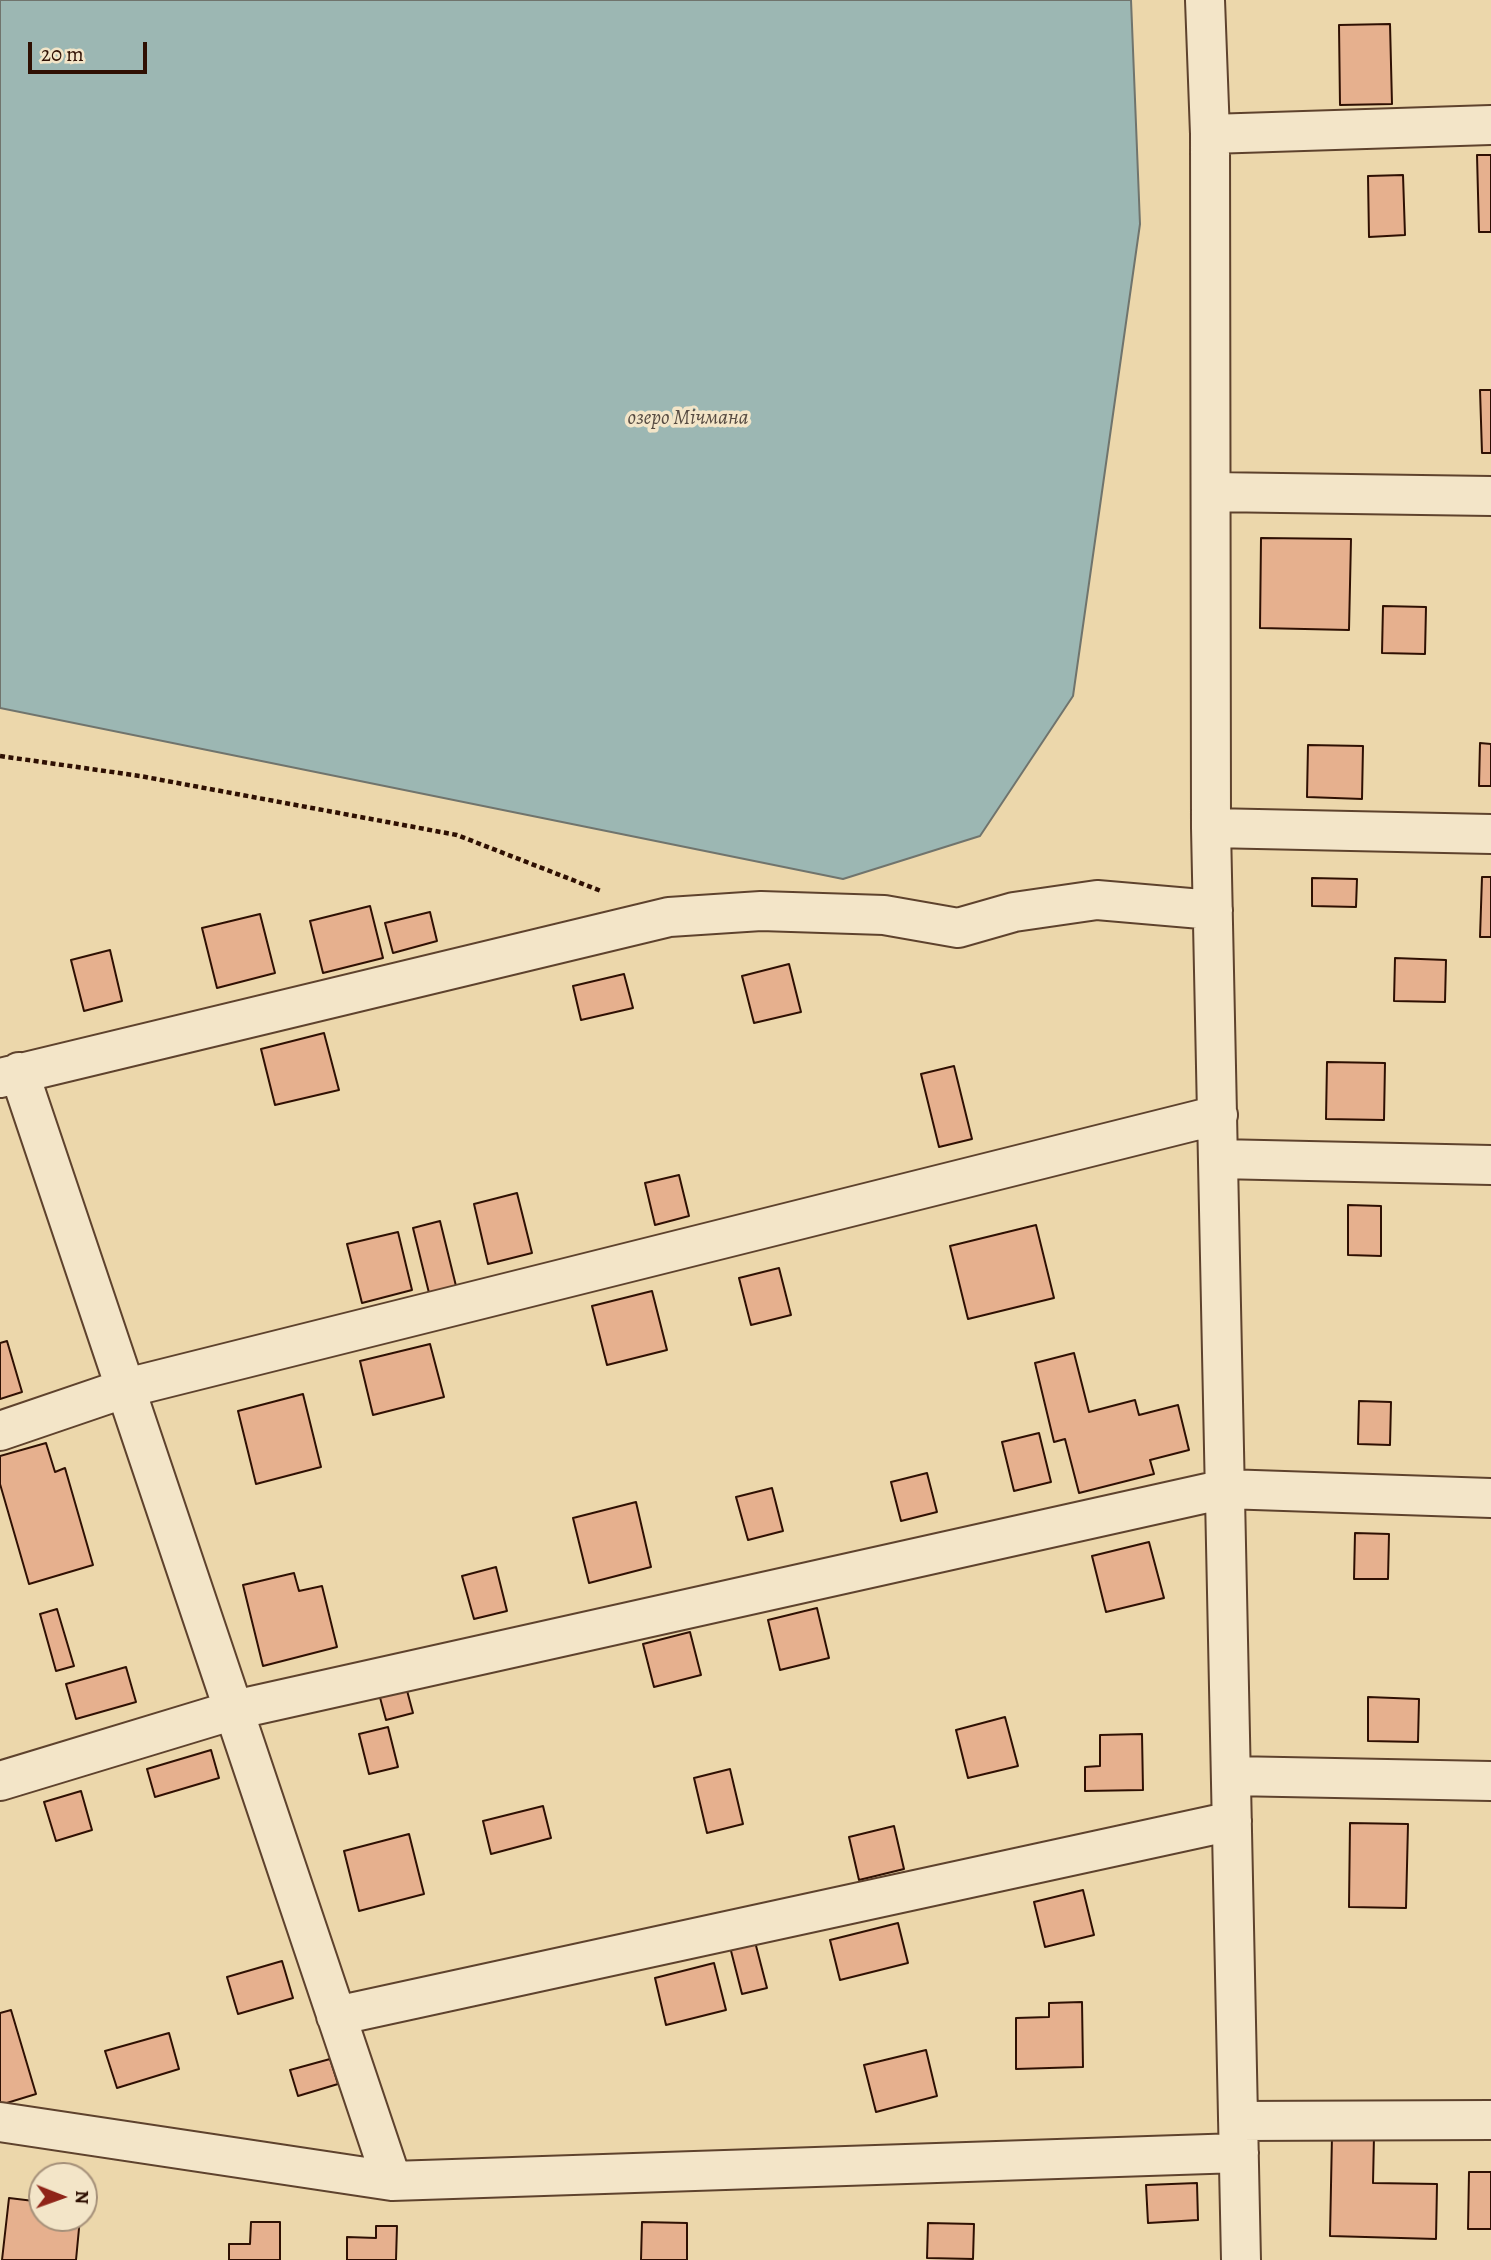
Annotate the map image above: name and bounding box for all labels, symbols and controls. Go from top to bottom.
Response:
scale bar [32,28,150,72]
text: 20 m [41,40,84,68]
water label: озеро Мічмана [628,406,748,432]
north arrow [28,2162,98,2232]
text: N [69,2190,95,2204]

